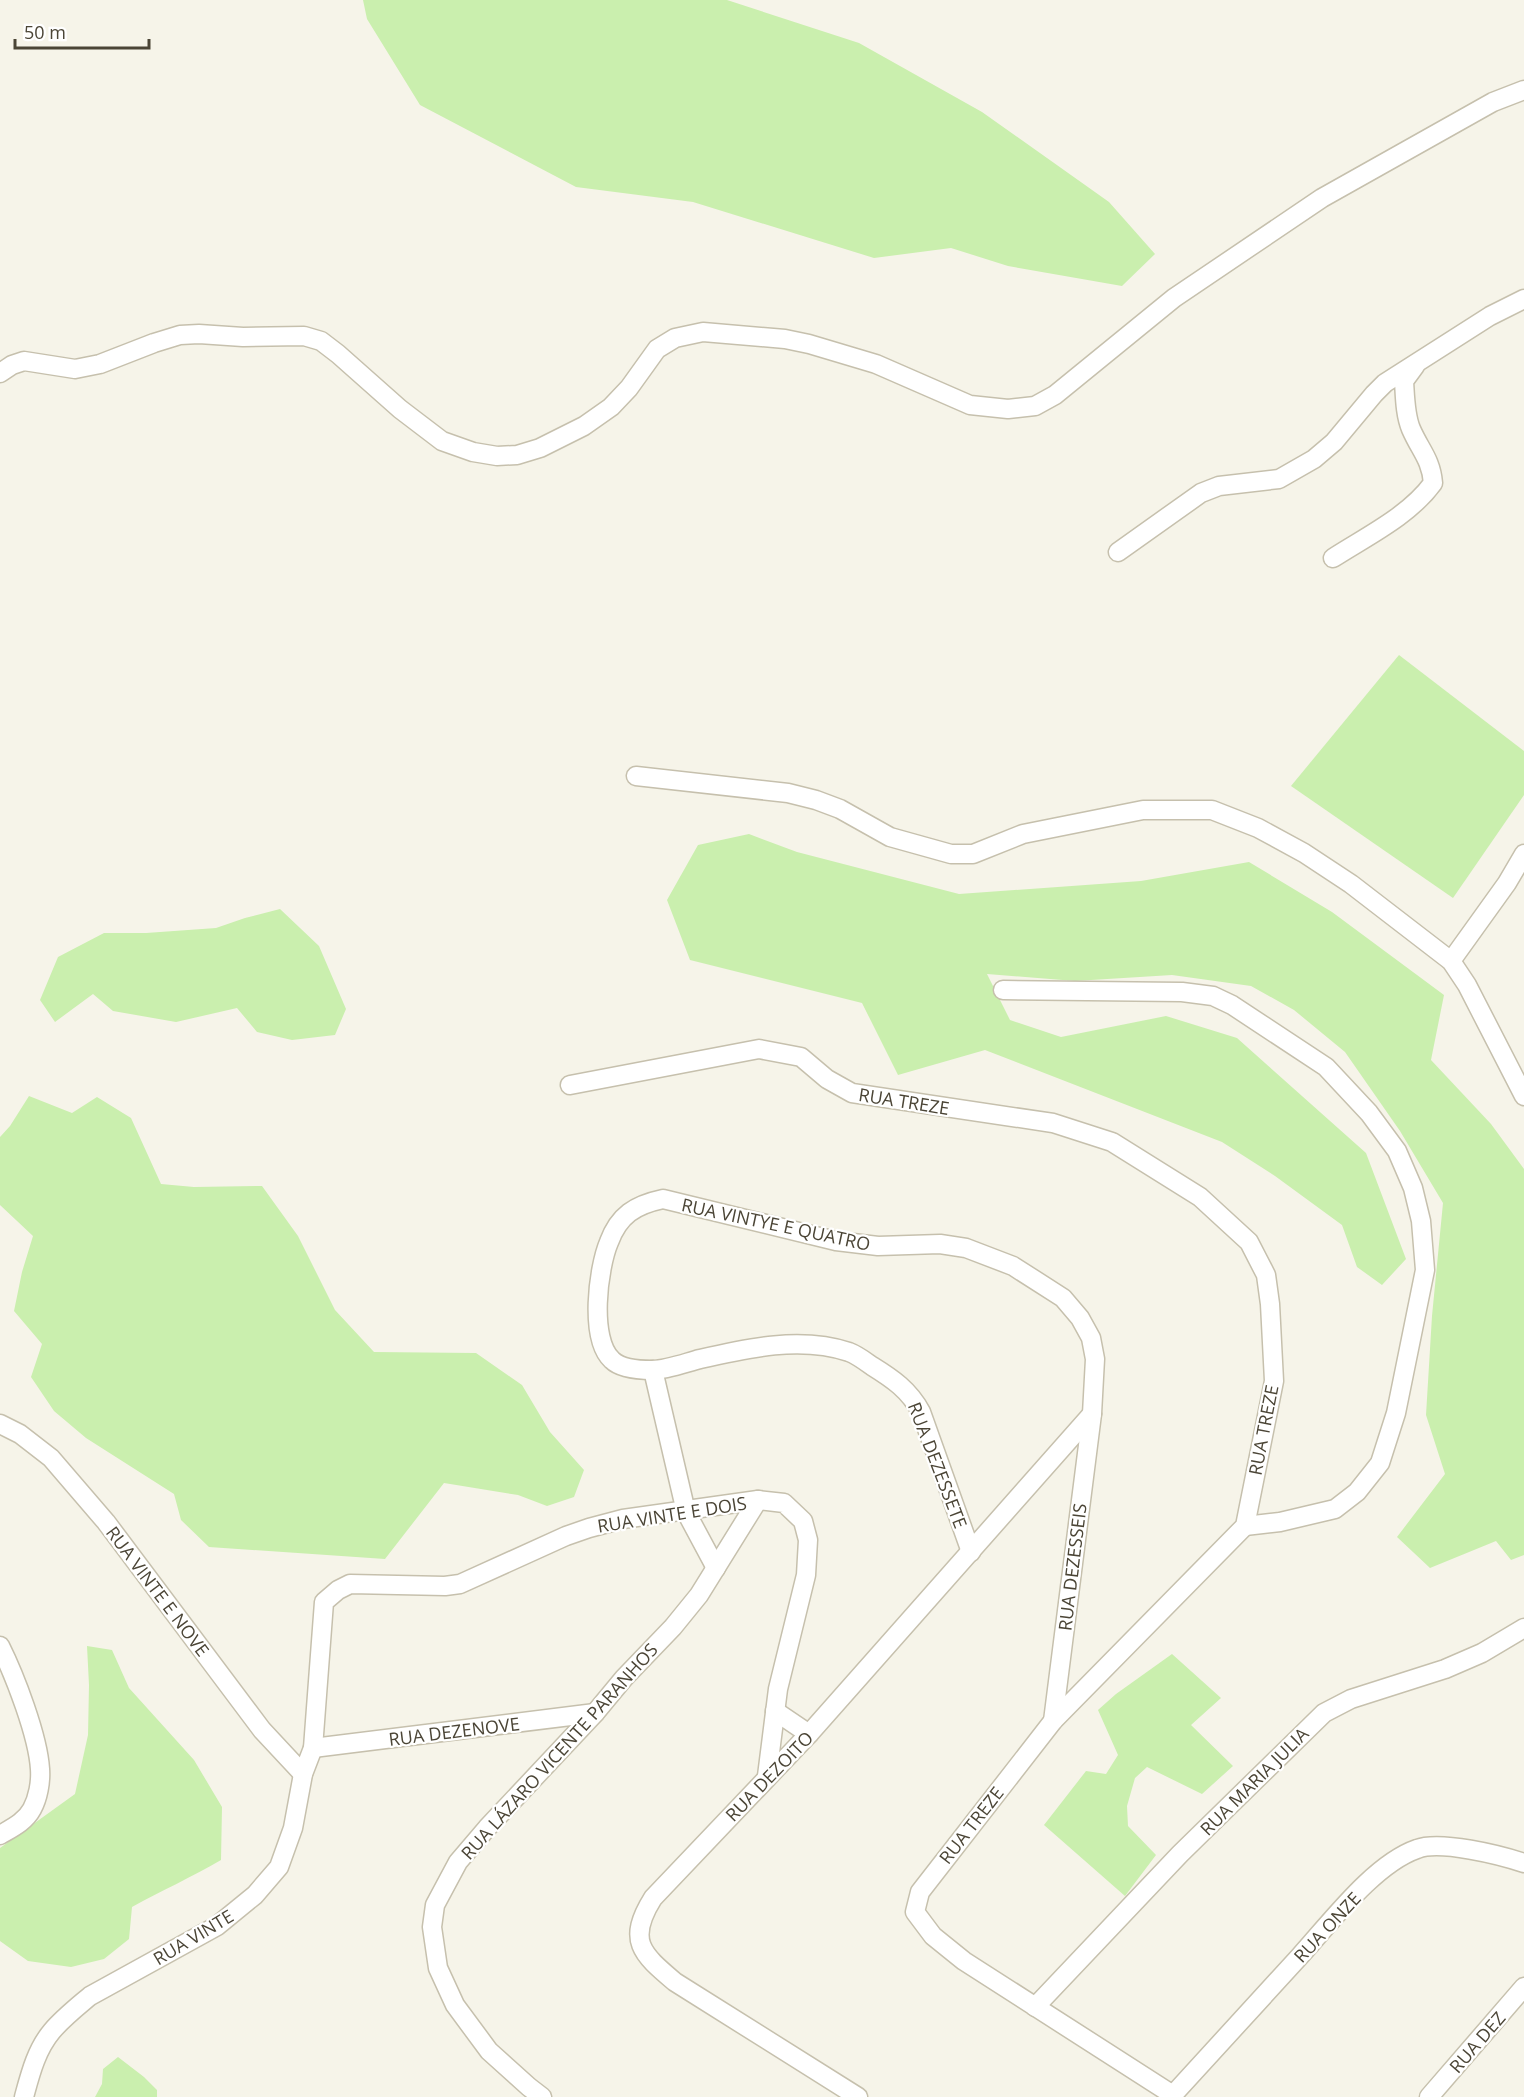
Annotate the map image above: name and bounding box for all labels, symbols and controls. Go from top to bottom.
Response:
scale bar [15,12,148,50]
text: 50 m [24,20,66,44]
street label: RUA TREZE [857,1082,951,1120]
street label: RUA VINTYE E QUATRO [679,1192,873,1256]
street label: RUA TREZE [1242,1383,1284,1477]
street label: RUA DEZESSETE [903,1398,973,1532]
street label: RUA VINTE E DOIS [596,1490,748,1538]
street label: RUA DEZESSEIS [1052,1502,1092,1632]
street label: RUA VINTE E NOVE [101,1521,215,1661]
street label: RUA LÁZARO VICENTE PARANHOS [455,1638,663,1864]
street label: RUA DEZENOVE [387,1711,521,1751]
street label: RUA MARIA JULIA [1195,1721,1314,1840]
street label: RUA DEZOITO [720,1726,818,1826]
street label: RUA TREZE [933,1782,1009,1868]
street label: RUA ONZE [1288,1887,1366,1967]
street label: RUA VINTE [148,1904,238,1970]
street label: RUA DEZ [1444,2006,1510,2078]

